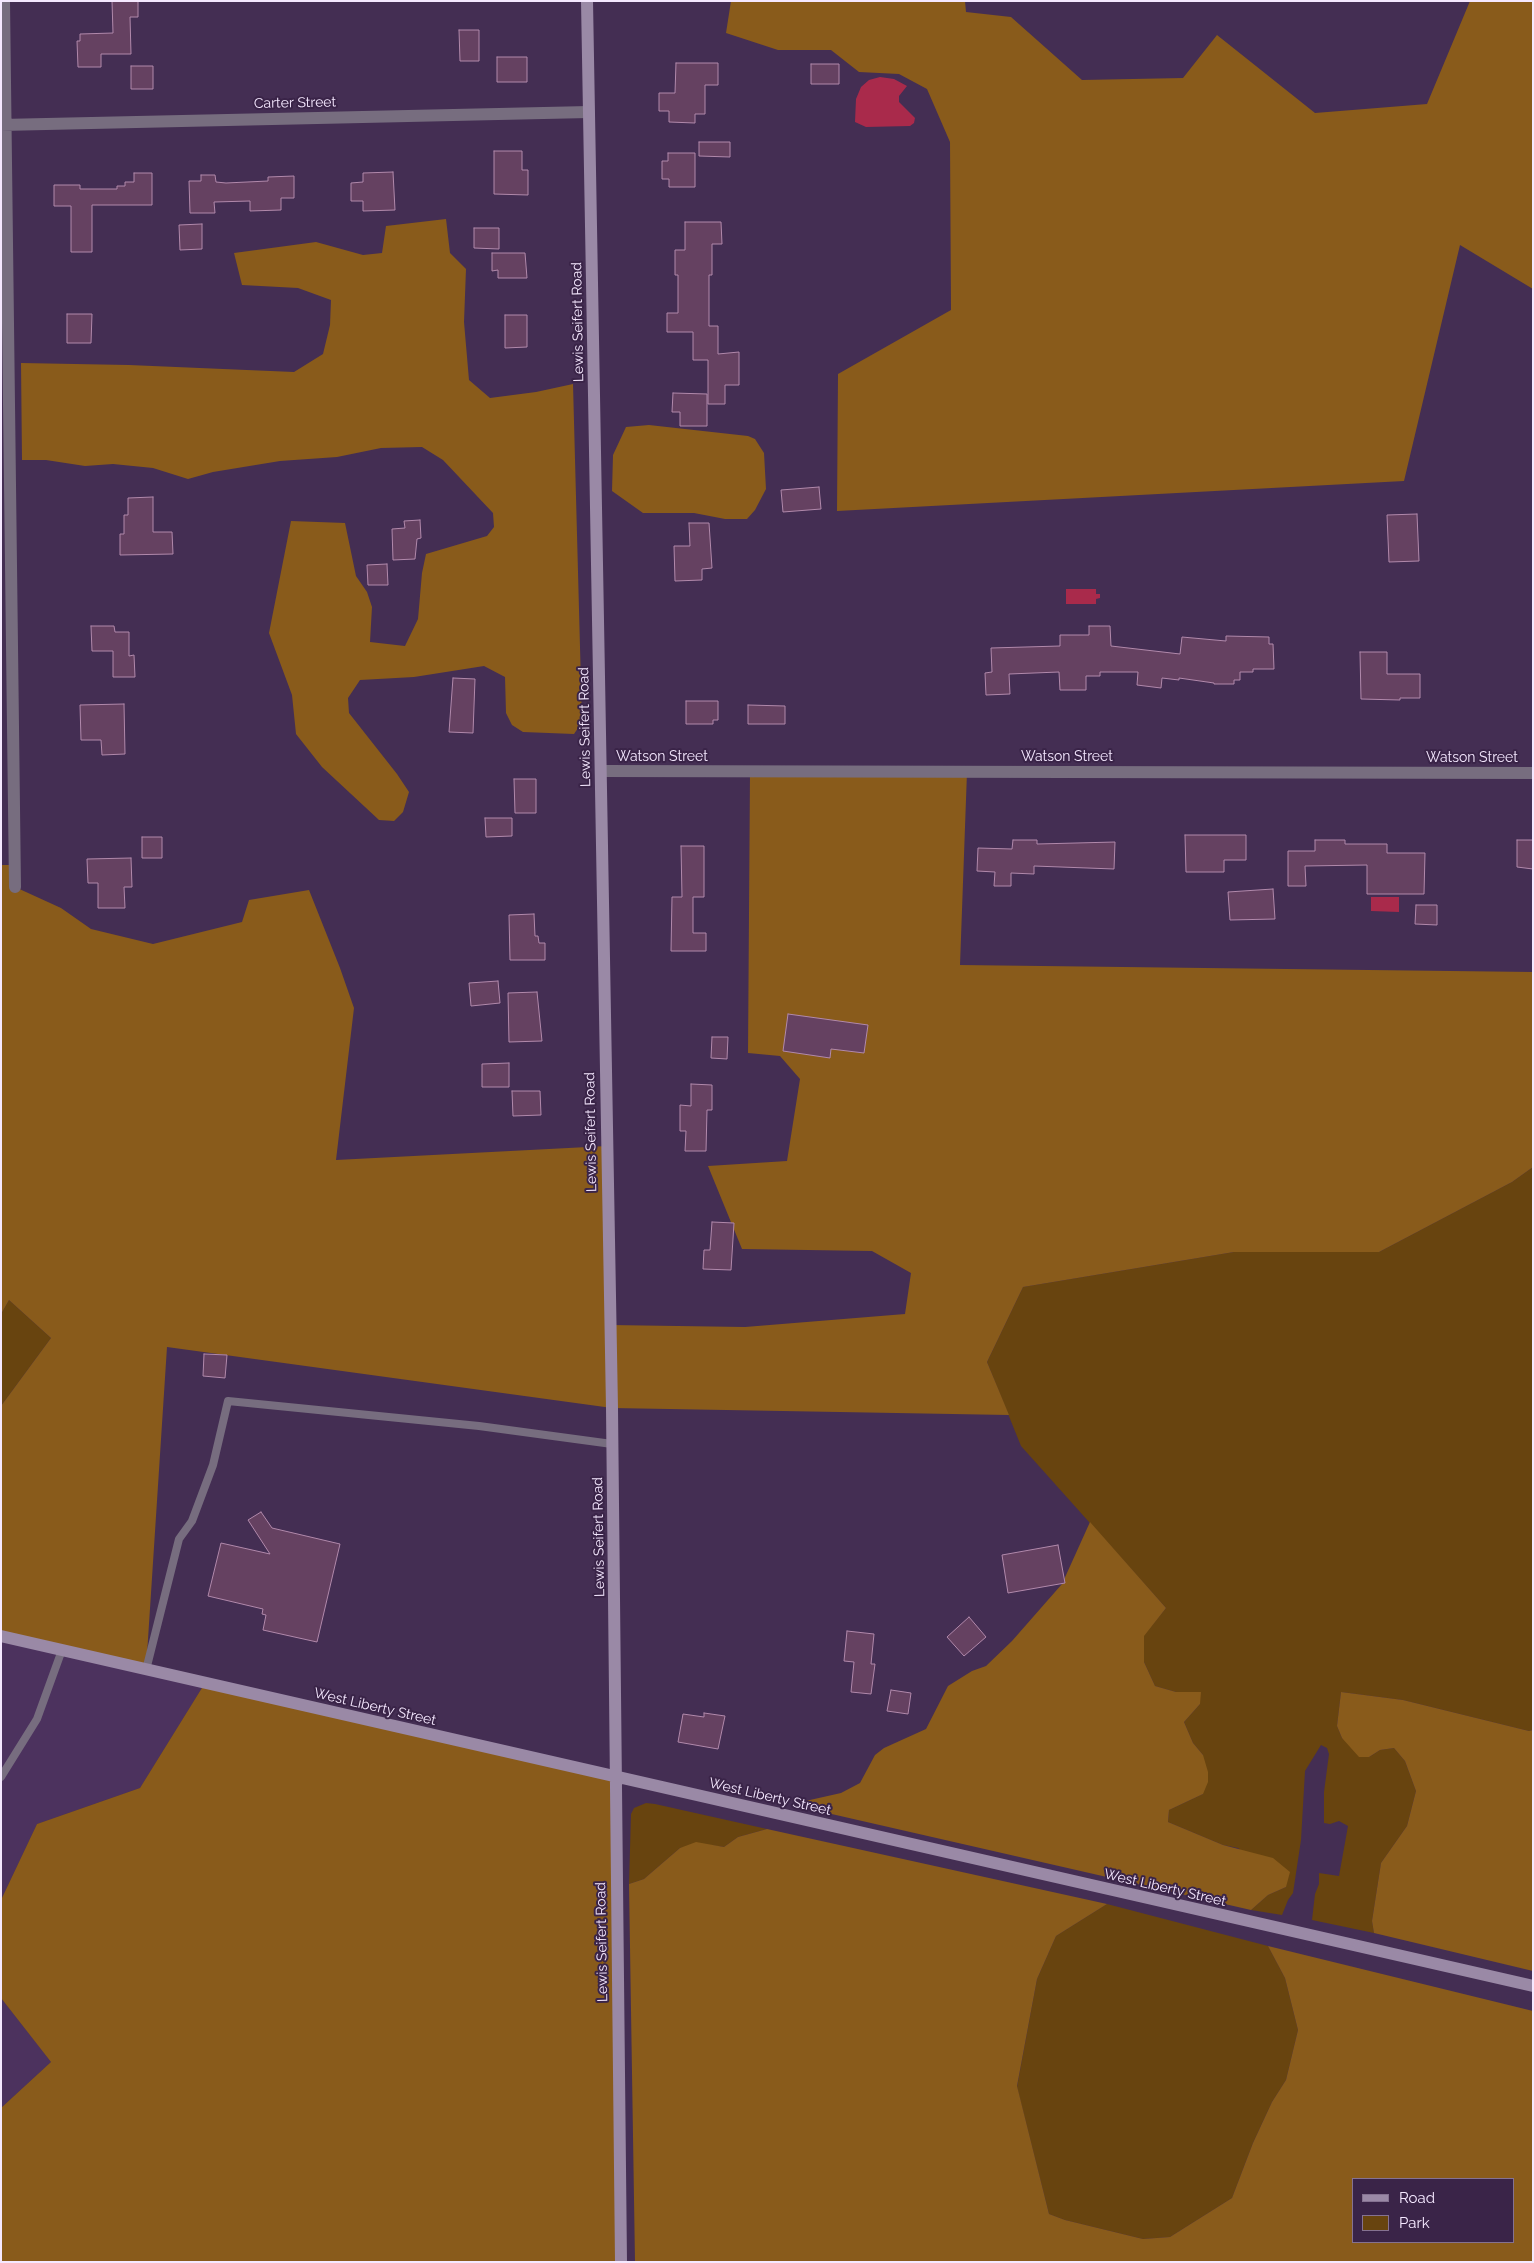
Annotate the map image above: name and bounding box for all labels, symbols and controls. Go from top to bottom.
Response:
street label: Carter Street [254,94,336,112]
street label: Lewis Seifert Road [569,262,587,382]
street label: Lewis Seifert Road [576,667,594,787]
street label: Watson Street [616,749,708,765]
street label: Watson Street [1021,749,1113,765]
street label: Watson Street [1426,750,1518,766]
street label: Lewis Seifert Road [582,1072,600,1192]
street label: Lewis Seifert Road [590,1477,608,1597]
street label: West Liberty Street [312,1685,438,1729]
street label: West Liberty Street [707,1775,833,1819]
street label: West Liberty Street [1102,1866,1228,1910]
street label: Lewis Seifert Road [593,1882,611,2002]
legend [1352,2178,1514,2243]
text: Road [1399,2189,1435,2207]
text: Park [1399,2214,1430,2232]

